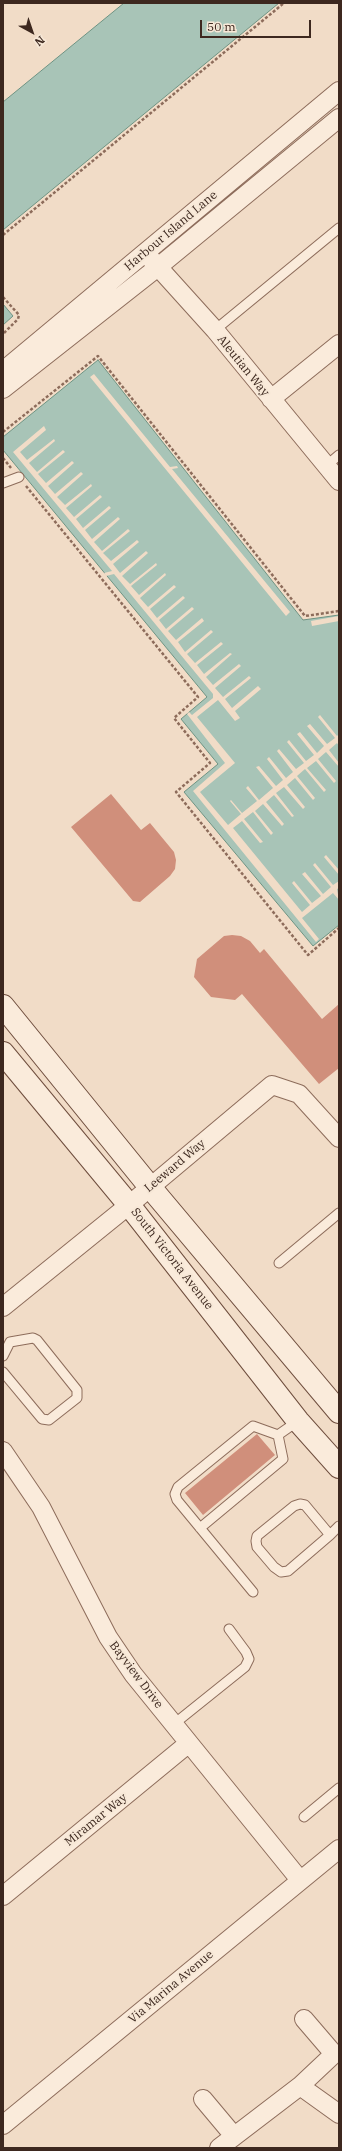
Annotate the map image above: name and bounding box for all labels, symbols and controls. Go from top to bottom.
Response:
north arrow [12,12,52,52]
scale bar [202,12,313,38]
text: 50 m [207,19,236,34]
text: N [32,33,48,49]
street label: Harbour Island Lane [122,188,220,274]
street label: Aleutian Way [214,333,272,399]
street label: Leeward Way [142,1136,208,1196]
street label: South Victoria Avenue [128,1205,216,1313]
street label: Bayview Drive [106,1639,166,1711]
street label: Miramar Way [62,1791,130,1849]
street label: Via Marina Avenue [126,1947,216,2027]

